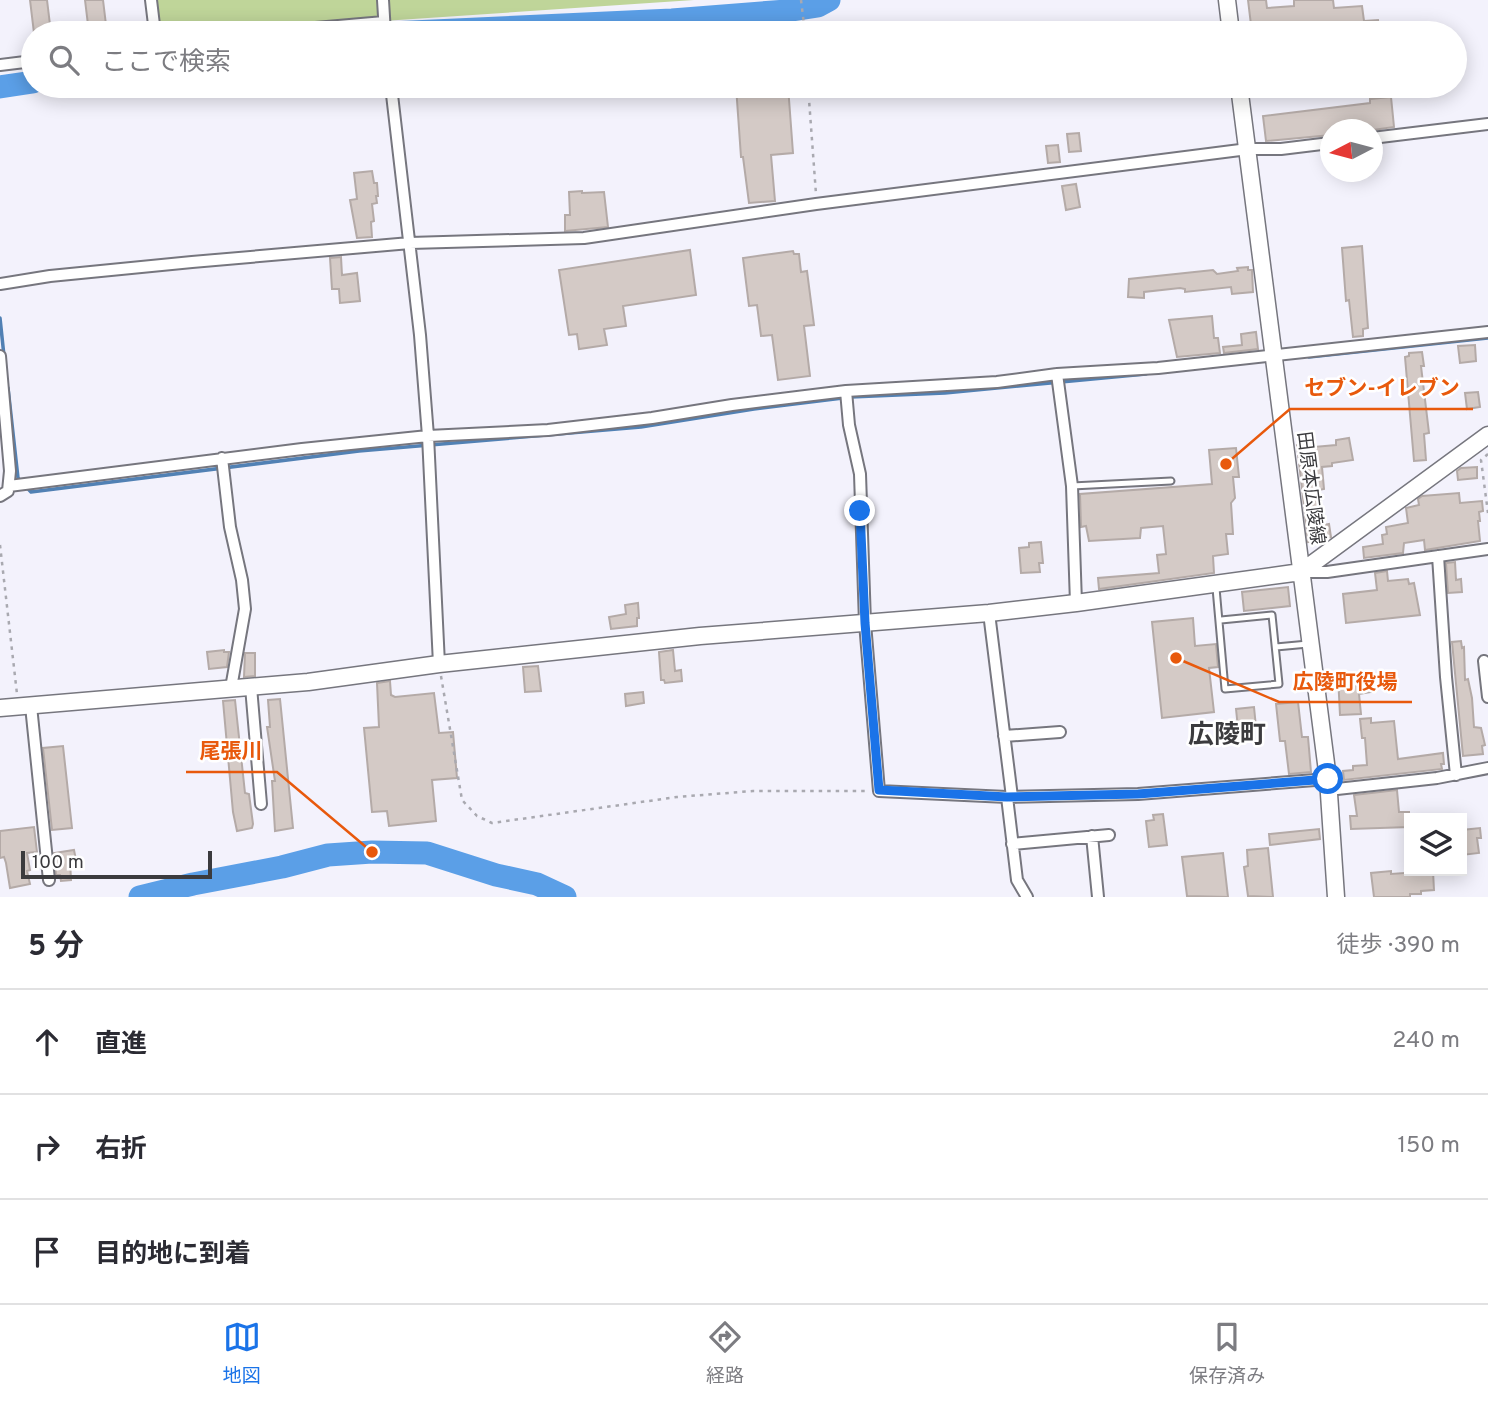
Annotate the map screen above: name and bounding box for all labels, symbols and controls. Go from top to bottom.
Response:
search box [21,21,1467,98]
icon: search [45,41,83,79]
text: ここで検索 [101,47,231,80]
north arrow [1320,119,1383,182]
callout: セブン-イレブン [1290,367,1473,409]
text: セブン-イレブン [1304,376,1460,403]
street label: 田原本広陵線 [1291,430,1329,546]
route end [844,495,875,526]
callout: 広陵町役場 [1279,660,1412,702]
text: 広陵町役場 [1293,670,1398,697]
district label: 広陵町 [1188,720,1266,753]
callout: 尾張川 [186,730,277,772]
text: 尾張川 [200,739,263,766]
route start [1312,763,1343,794]
map controls [1404,813,1467,876]
button: layers [1404,813,1467,876]
scale bar [21,848,212,880]
text: 100 m [32,851,84,875]
text: 5 分 [28,929,84,966]
text: 徒歩 · 390 m [1337,932,1460,961]
icon: ahead [28,1023,66,1061]
text: 240 m [1392,1027,1460,1056]
text: 直進 [95,1029,147,1062]
icon: right [28,1128,66,1166]
text: 150 m [1398,1132,1460,1161]
text: 右折 [95,1134,147,1167]
icon: arrive [28,1233,66,1271]
text: 目的地に到着 [95,1239,251,1272]
tab: 地図 [223,1318,261,1389]
tab: 経路 [706,1318,744,1389]
tab: 保存済み [1189,1318,1265,1389]

